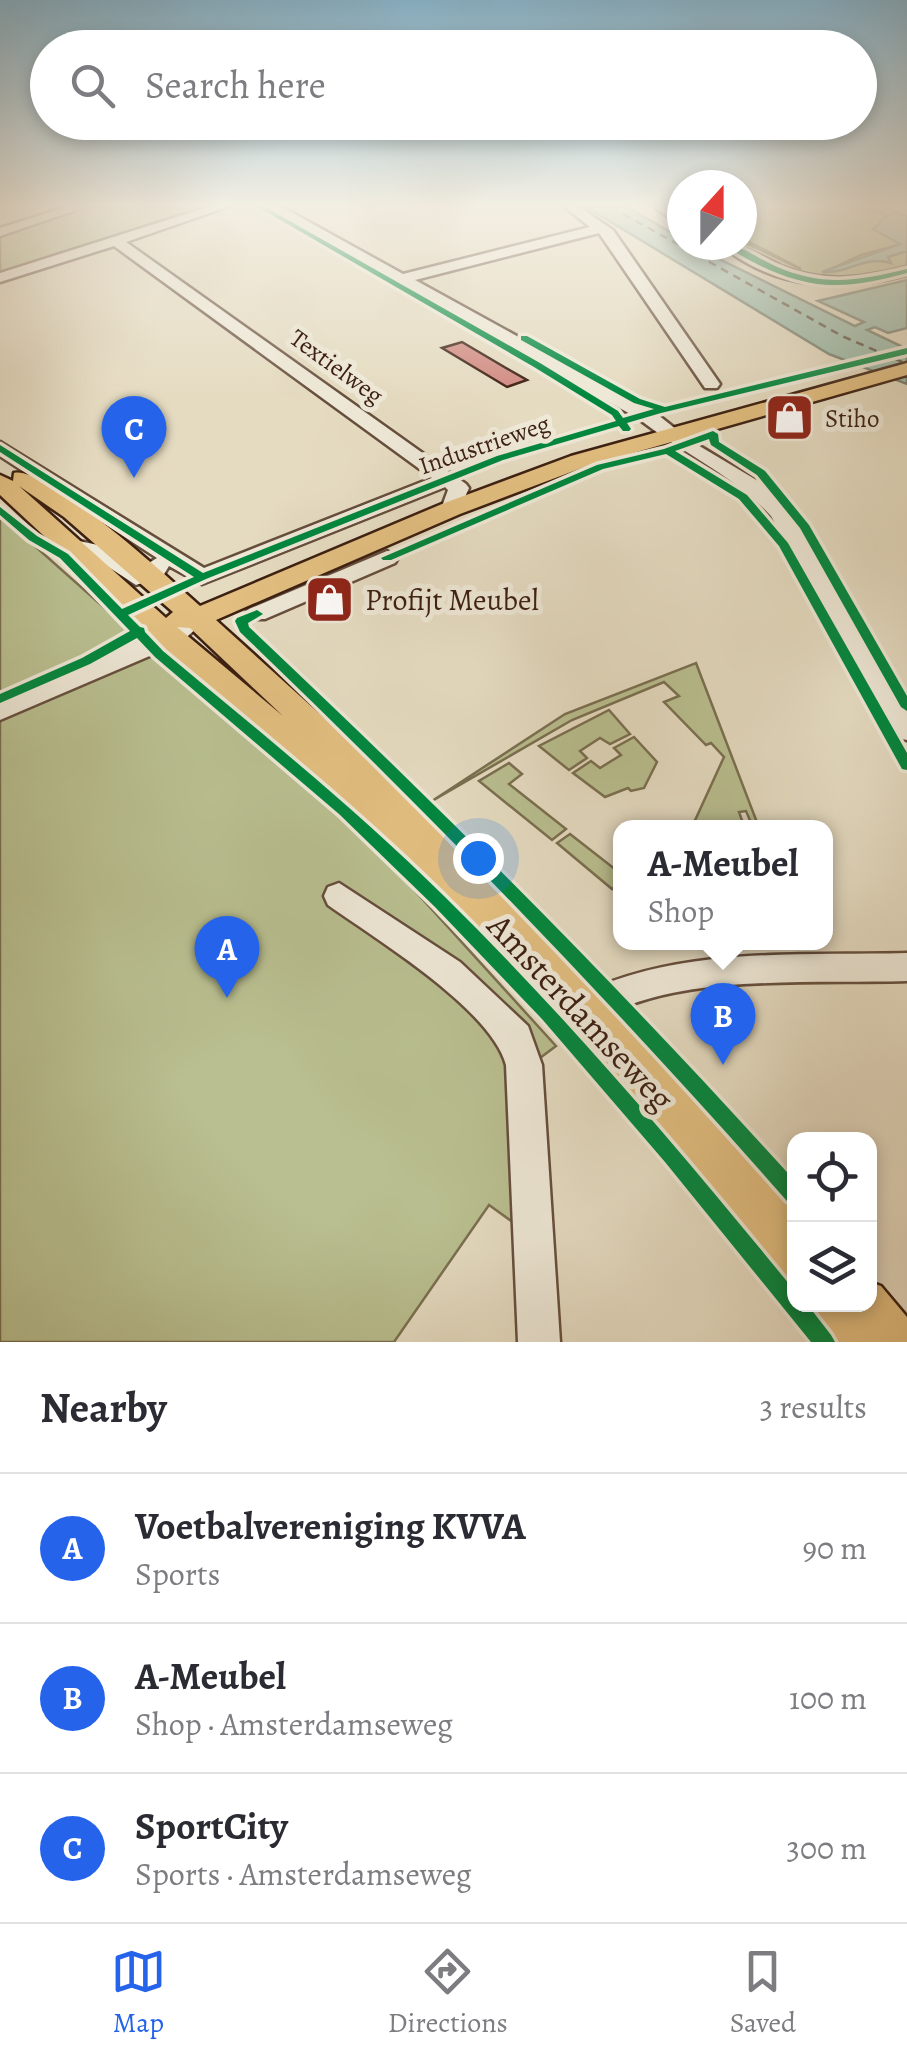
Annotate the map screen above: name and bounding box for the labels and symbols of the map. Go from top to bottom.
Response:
north arrow [667,170,757,260]
street label: Textielweg [283,321,390,413]
shop icon: Stiho [764,392,816,444]
pin: C [102,396,166,478]
place label: Stiho [825,402,879,436]
street label: Industrieweg [414,407,555,483]
shop icon: Profijt Meubel [304,574,356,626]
place label: Profijt Meubel [365,580,539,620]
your location [453,833,504,884]
street label: Amsterdamseweg [476,902,686,1122]
pin: A [194,916,260,998]
pin: B [690,982,756,1065]

